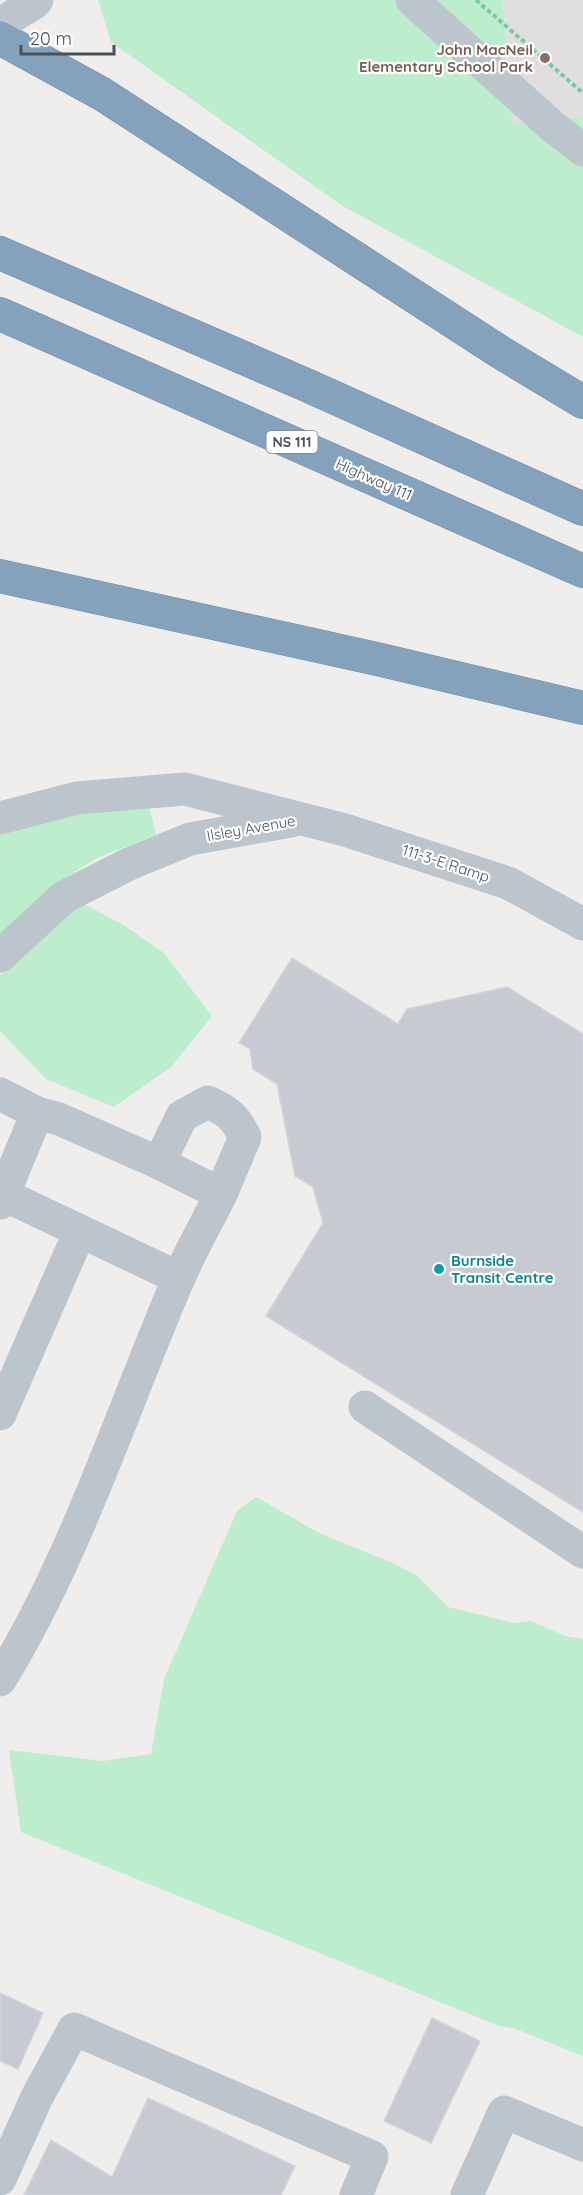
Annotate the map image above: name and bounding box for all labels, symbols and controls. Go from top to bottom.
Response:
scale bar [21,18,114,56]
text: 20 m [30,27,72,50]
place label: John MacNeil Elementary School Park [359,40,533,76]
marker: John MacNeil Elementary School Park [538,51,552,65]
road number: NS 111 [266,431,318,453]
street label: Highway 111 [333,454,415,504]
street label: Ilsley Avenue [205,811,297,845]
street label: 111-3-E Ramp [400,840,492,886]
place label: Burnside Transit Centre [451,1251,554,1287]
marker: Burnside Transit Centre [432,1262,446,1276]

